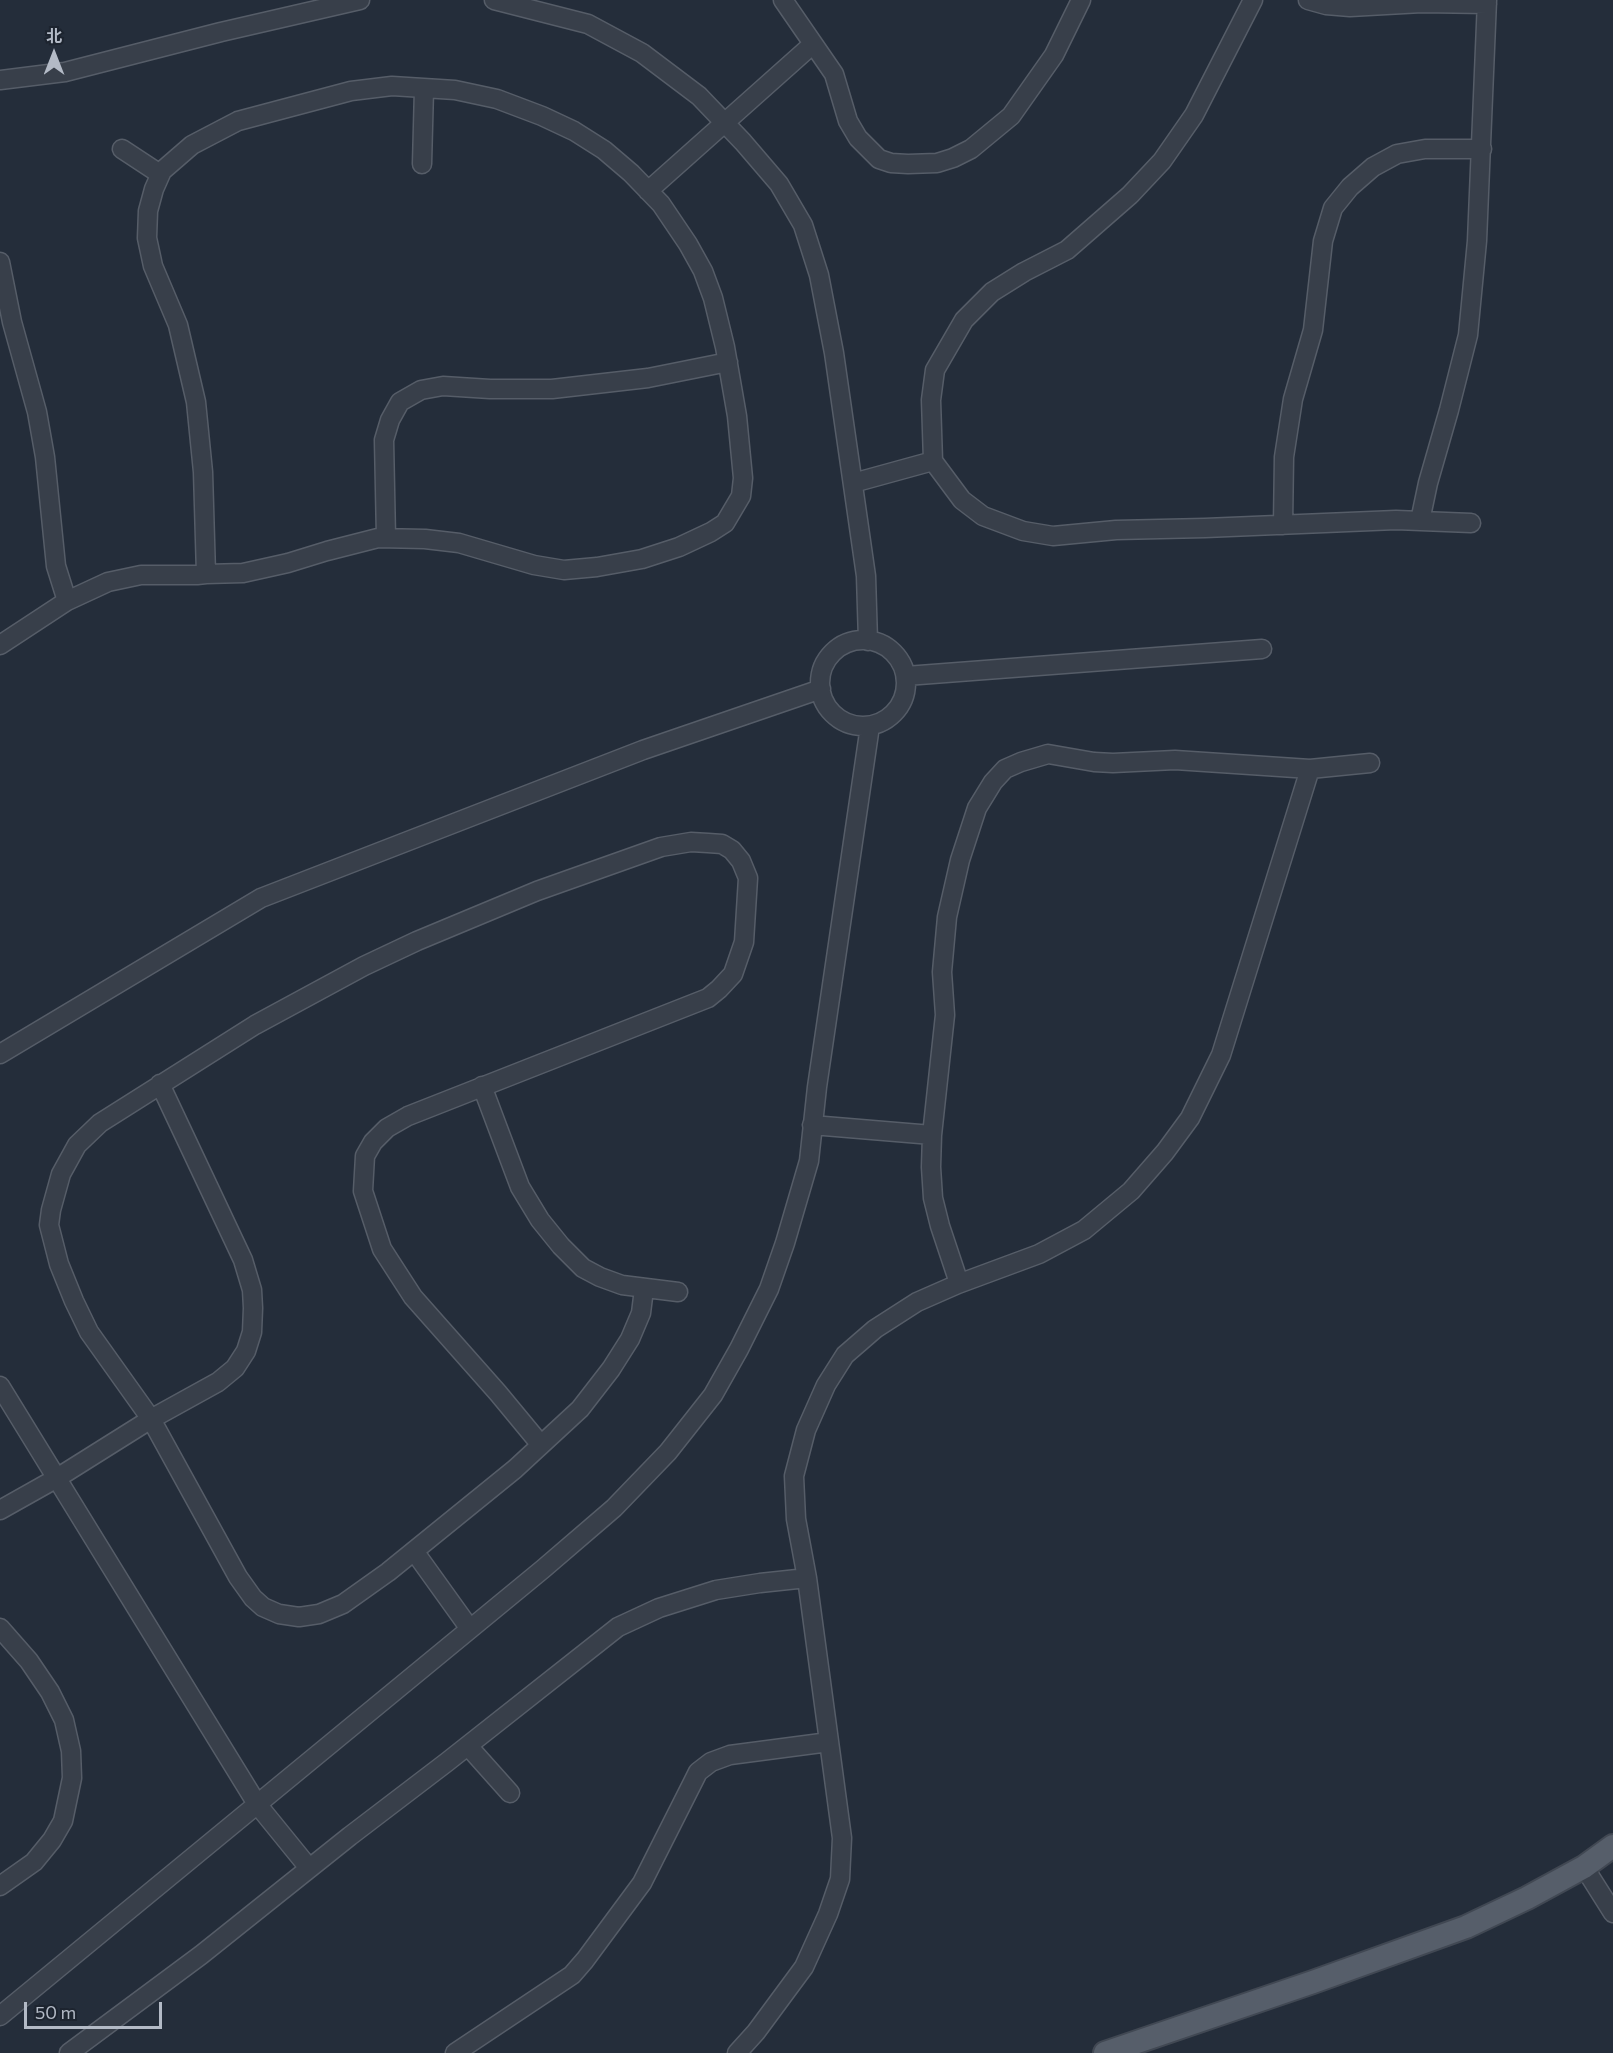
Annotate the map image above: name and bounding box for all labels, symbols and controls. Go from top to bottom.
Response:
north arrow [24,24,84,84]
text: 北 [46,26,62,45]
scale bar [27,1990,165,2028]
text: 50 m [35,2001,76,2023]

